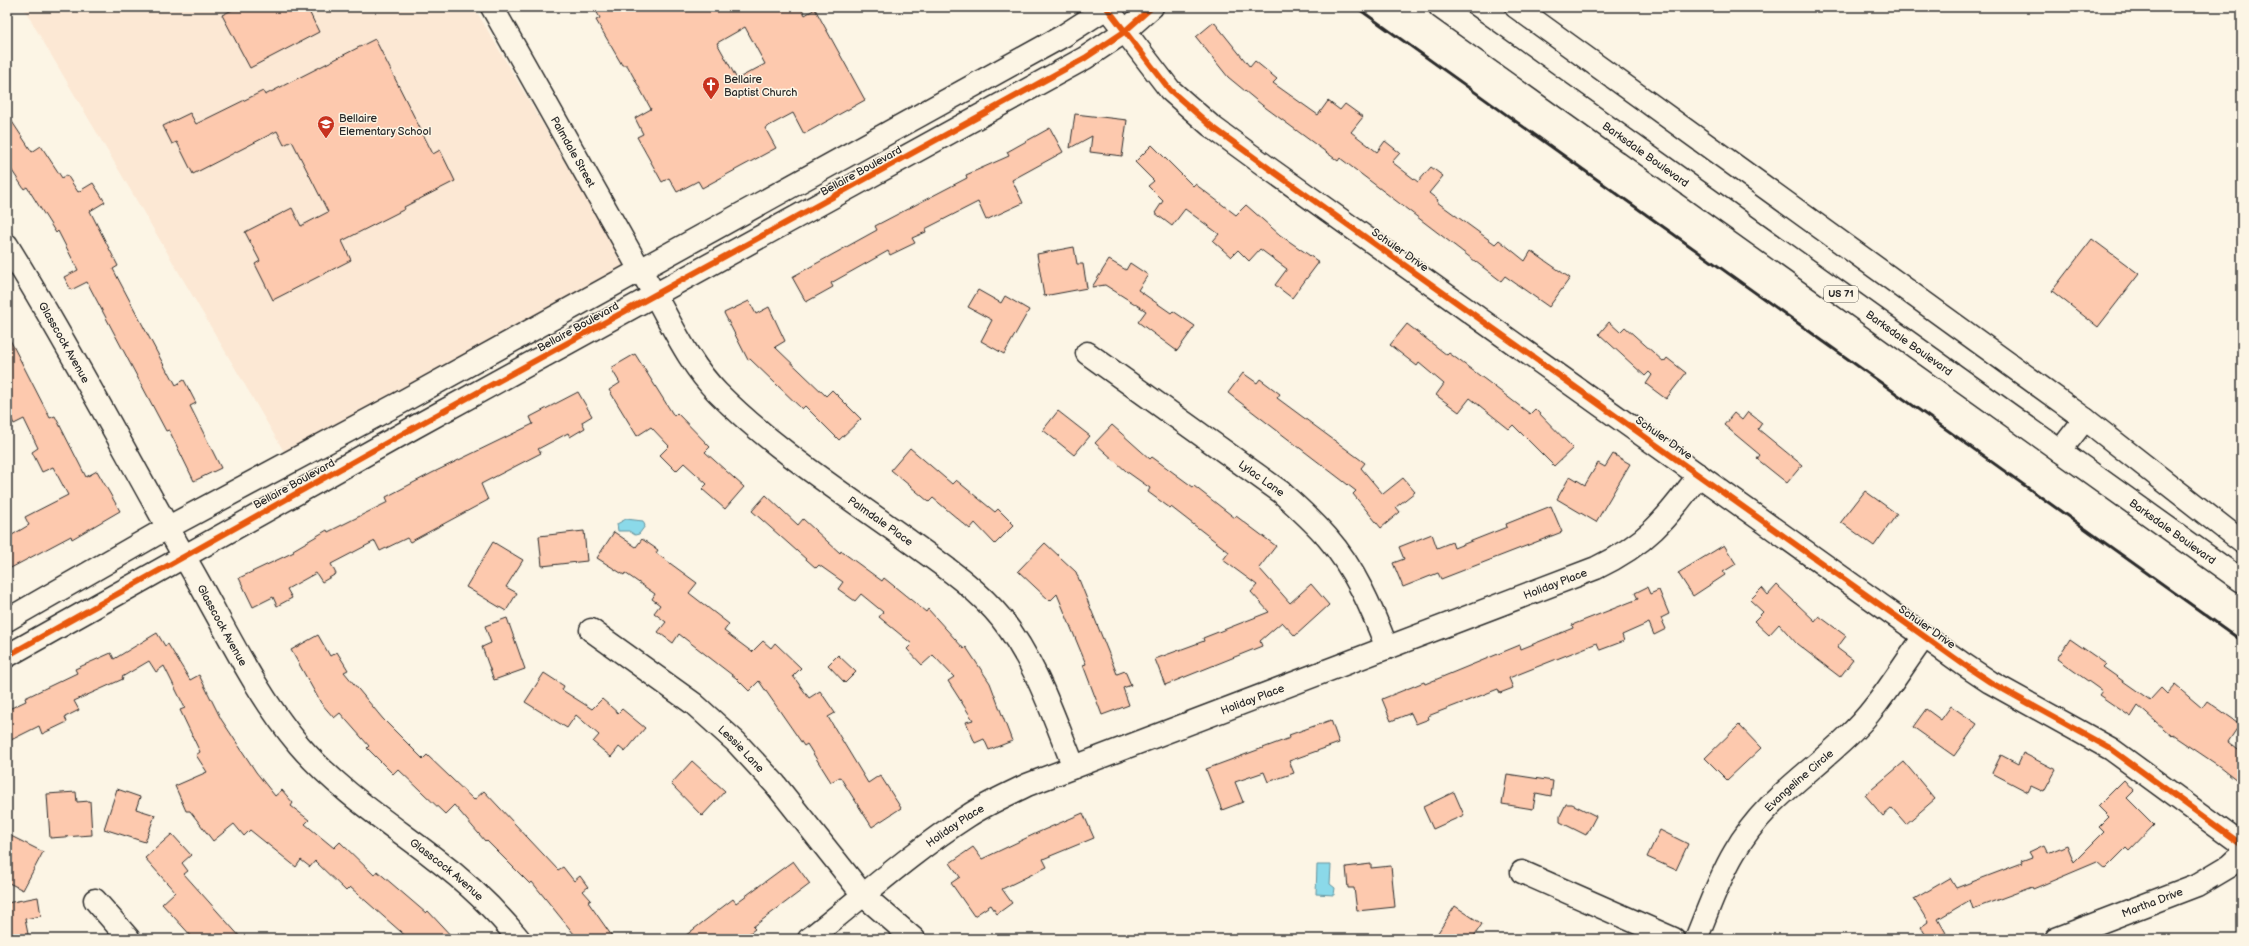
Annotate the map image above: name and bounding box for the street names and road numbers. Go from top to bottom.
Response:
street label: Palmdale Street [548,114,599,190]
street label: Barksdale Boulevard [1600,119,1691,190]
street label: Bellaire Boulevard [818,143,904,199]
street label: Schuler Drive [1369,226,1431,275]
road number: US 71 [1824,286,1858,302]
street label: Bellaire Boulevard [535,299,621,355]
street label: Glasscock Avenue [36,300,93,385]
street label: Barksdale Boulevard [1863,307,1955,378]
street label: Schuler Drive [1633,414,1695,463]
street label: Bellaire Boulevard [251,456,337,512]
street label: Lylac Lane [1236,457,1288,499]
street label: Palmdale Place [846,493,916,549]
street label: Barksdale Boulevard [2127,496,2218,567]
street label: Holiday Place [1521,565,1589,602]
street label: Glasscock Avenue [195,582,250,669]
street label: Schuler Drive [1896,603,1958,652]
street label: Holiday Place [1219,681,1286,717]
street label: Lessie Lane [716,723,767,775]
street label: Evangeline Circle [1762,746,1836,814]
street label: Holiday Place [923,801,986,850]
street label: Glasscock Avenue [407,836,487,903]
street label: Martha Drive [2120,884,2185,920]

